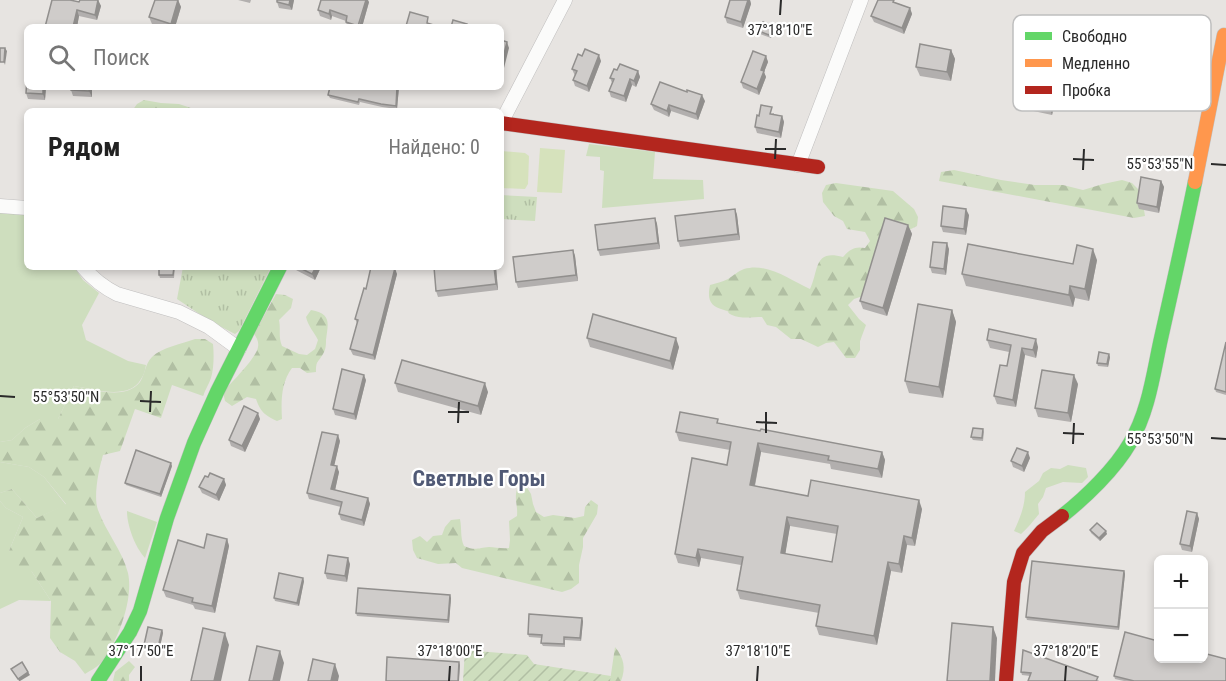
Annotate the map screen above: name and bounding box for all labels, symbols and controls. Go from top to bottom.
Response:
legend [1013,15,1211,111]
text: 37°18'10"E [748,21,812,39]
search box [24,24,504,90]
text: Свободно [1062,27,1127,46]
icon: search [45,41,78,74]
text: Поиск [93,45,150,70]
text: Медленно [1062,54,1130,73]
text: Пробка [1062,81,1111,100]
text: Рядом [48,132,120,162]
text: Найдено: 0 [388,135,480,159]
text: 55°53'55"N [1127,155,1193,173]
text: 55°53'50"N [33,388,99,406]
text: 55°53'50"N [1127,430,1193,448]
district label: Светлые Горы [412,466,546,491]
map controls [1154,555,1208,663]
button: + [1154,555,1208,609]
button: − [1154,609,1208,663]
text: 37°17'50"E [109,642,173,660]
text: 37°18'00"E [418,642,482,660]
text: 37°18'10"E [726,642,790,660]
text: 37°18'20"E [1034,642,1098,660]

